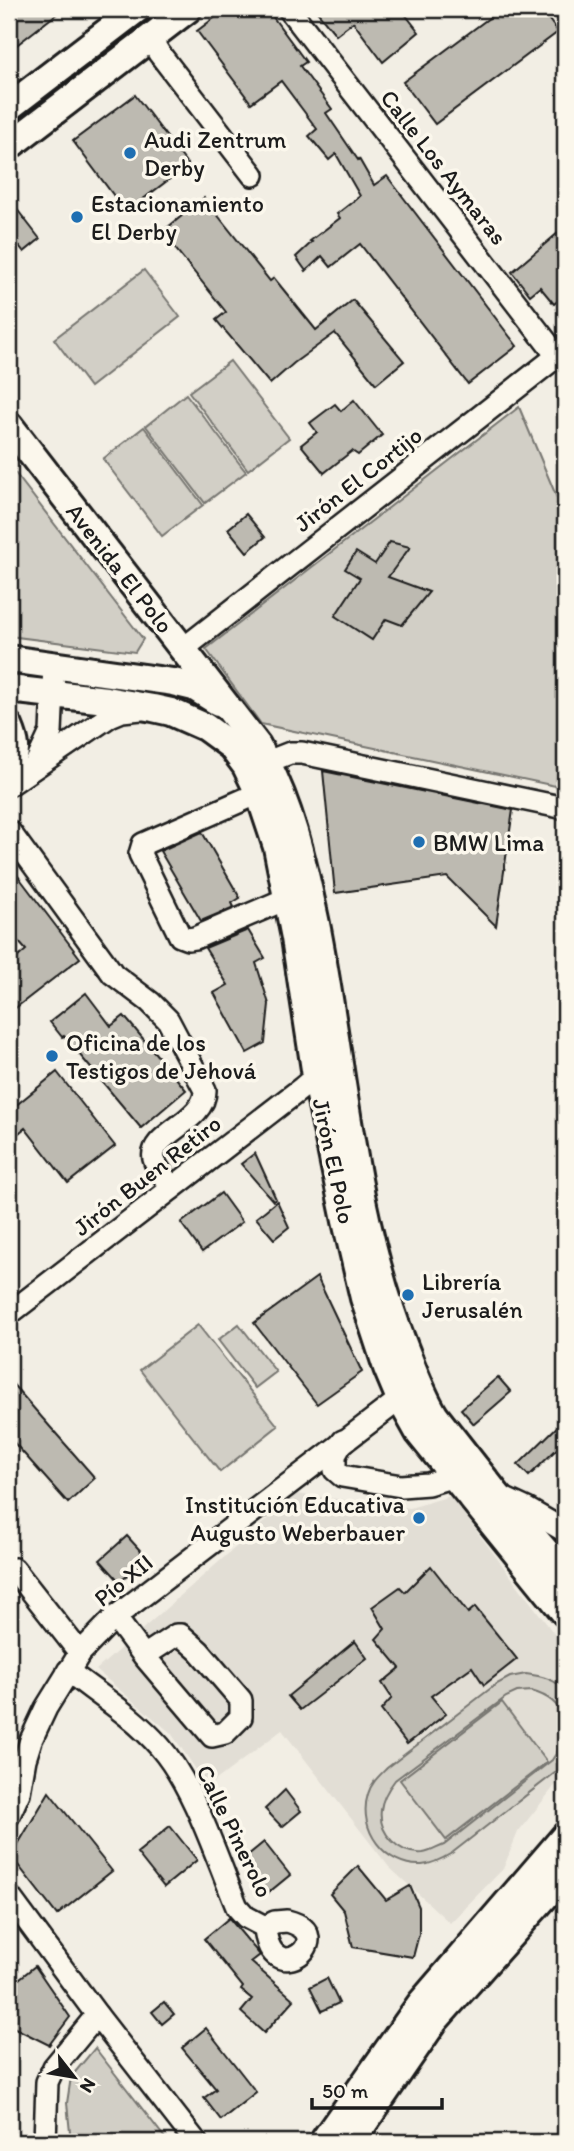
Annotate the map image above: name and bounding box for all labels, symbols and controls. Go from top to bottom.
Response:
street label: Calle Los Aymaras [374,84,514,250]
place label: Audi Zentrum Derby [144,125,286,182]
marker: Audi Zentrum Derby [122,145,138,161]
place label: Estacionamiento El Derby [91,189,264,246]
marker: Estacionamiento El Derby [69,209,85,225]
street label: Jirón El Cortijo [288,420,428,538]
street label: Avenida El Polo [60,497,180,639]
place label: BMW Lima [433,828,544,857]
marker: BMW Lima [411,834,427,850]
place label: Oficina de los Testigos de Jehová [66,1028,257,1085]
marker: Oficina de los Testigos de Jehová [44,1048,60,1064]
street label: Jirón El Polo [307,1096,361,1226]
street label: Jirón Buen Retiro [67,1108,227,1242]
place label: Librería Jerusalén [422,1267,523,1324]
marker: Librería Jerusalén [400,1287,416,1303]
place label: Institución Educativa Augusto Weberbauer [185,1490,405,1547]
marker: Institución Educativa Augusto Weberbauer [411,1510,427,1526]
street label: Pío XII [88,1548,158,1612]
street label: Calle Pinerolo [190,1760,280,1902]
north arrow [38,2042,108,2112]
scale bar [312,2067,441,2111]
text: N [75,2074,101,2097]
text: 50 m [322,2078,369,2103]

